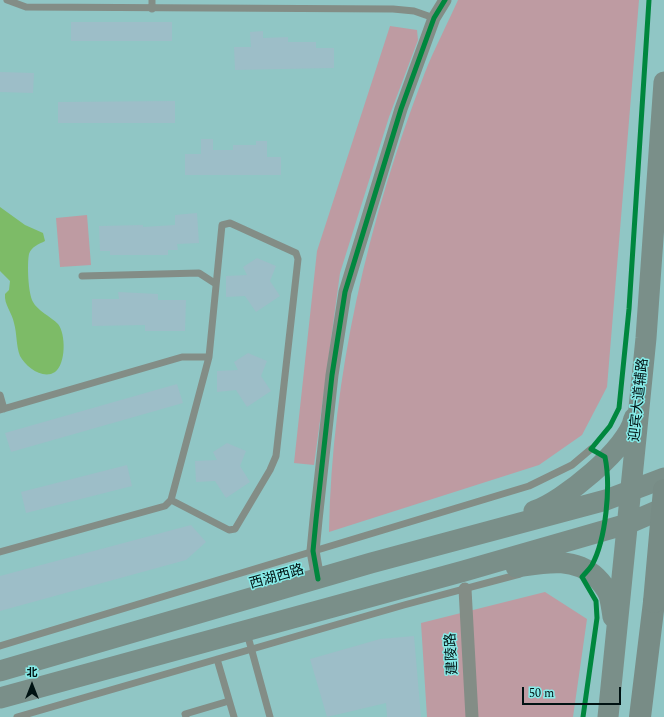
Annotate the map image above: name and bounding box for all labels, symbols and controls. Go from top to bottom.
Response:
street label: 迎宾大道辅路 [627,357,653,443]
street label: 西湖西路 [248,562,306,594]
street label: 建陵路 [444,633,462,675]
text: 北 [27,664,38,681]
north arrow [12,665,52,705]
scale bar [524,679,623,705]
text: 50 m [529,684,554,703]

